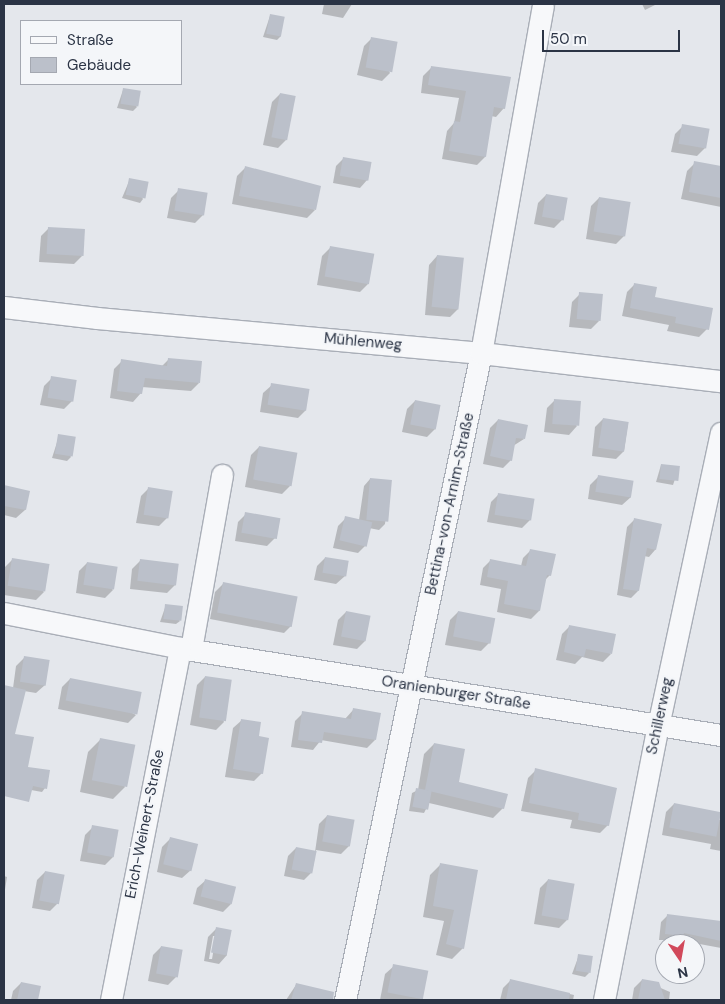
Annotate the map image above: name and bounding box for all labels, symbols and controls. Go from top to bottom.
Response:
legend [20,20,182,85]
scale bar [545,20,682,52]
text: 50 m [550,29,587,49]
text: Straße [67,30,114,50]
text: Gebäude [67,55,131,75]
street label: Mühlenweg [323,330,403,354]
street label: Bettina-von-Arnim-Straße [422,411,478,597]
street label: Oranienburger Straße [380,672,532,714]
street label: Schillerweg [643,676,677,756]
street label: Erich-Weinert-Straße [122,748,168,900]
north arrow [655,934,705,984]
text: N [676,963,690,983]

